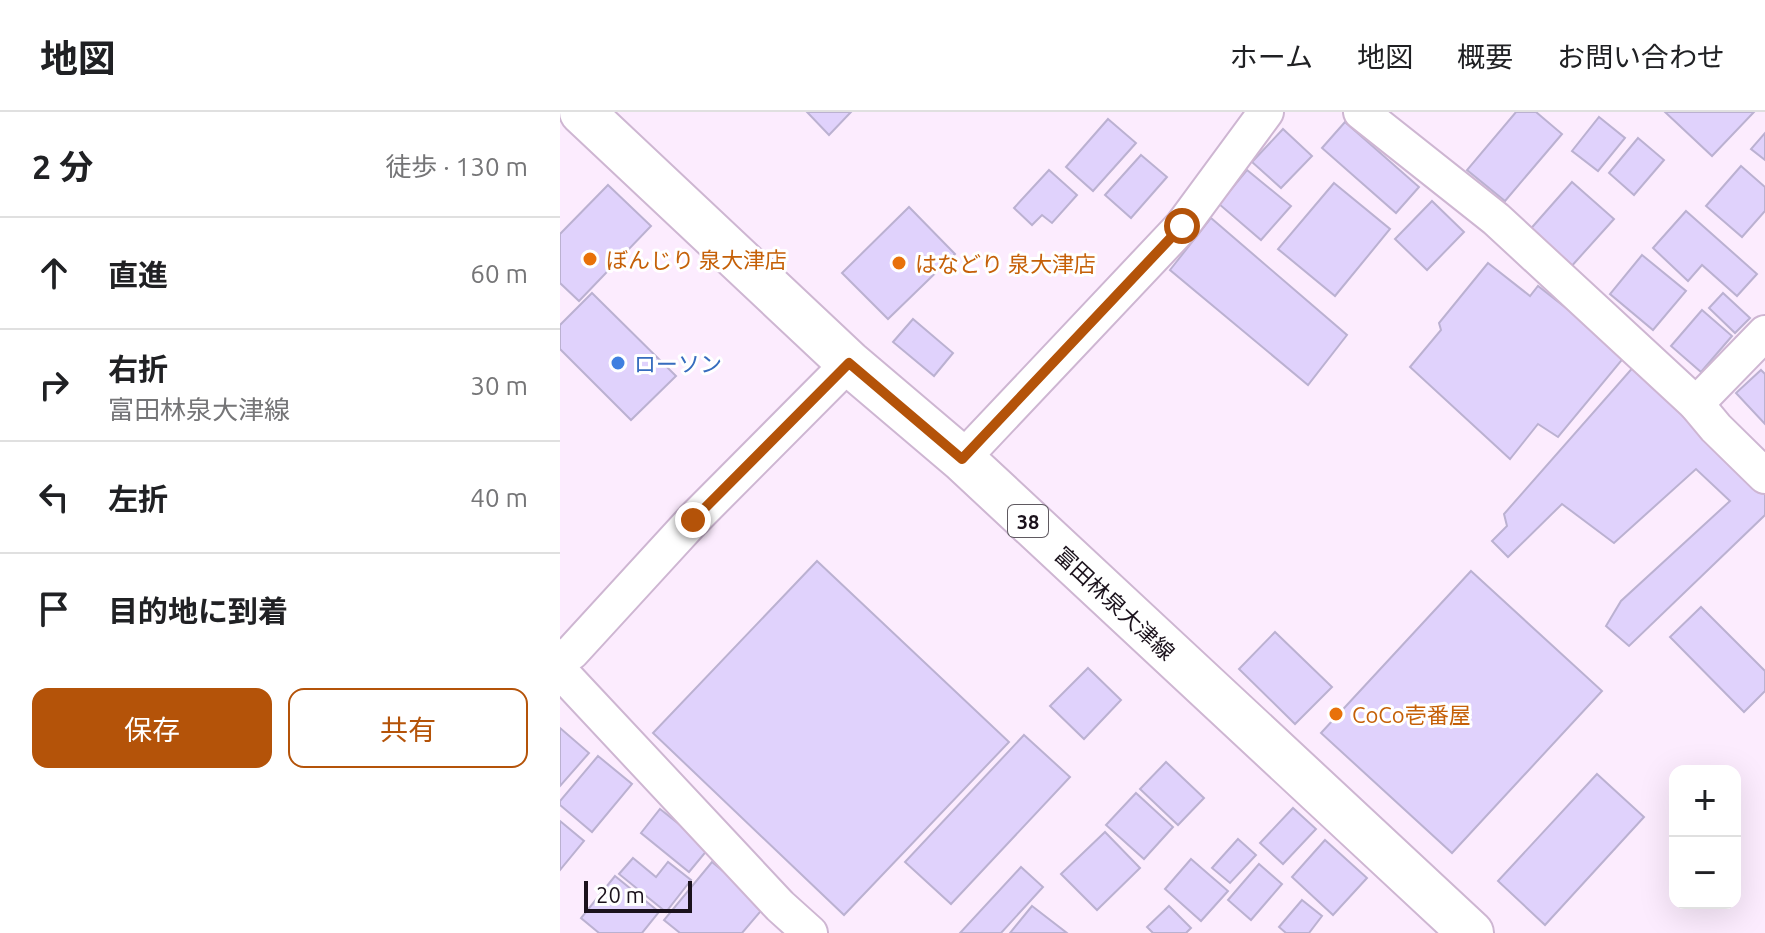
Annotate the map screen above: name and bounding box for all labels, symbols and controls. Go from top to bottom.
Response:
text: 地図 [40,37,116,79]
text: ホーム [1230,41,1313,72]
text: 地図 [1357,41,1413,72]
text: 概要 [1457,41,1513,72]
text: お問い合わせ [1557,41,1725,72]
text: 2 分 [32,147,93,185]
text: 徒歩 · 130 m [385,152,528,181]
route start [1164,208,1200,244]
place label: ぼんじり 泉大津店 [606,247,787,272]
marker: ぼんじり 泉大津店 [581,250,599,268]
icon: ahead [32,251,76,295]
place label: はなどり 泉大津店 [915,251,1096,276]
marker: はなどり 泉大津店 [890,254,908,272]
text: 直進 [108,258,168,292]
text: 60 m [470,259,528,288]
place label: ローソン [634,351,722,376]
text: 右折 [108,352,168,386]
marker: ローソン [609,354,627,372]
icon: right [32,363,76,407]
text: 30 m [470,371,528,400]
text: 富田林泉大津線 [108,395,290,424]
icon: left [32,475,76,519]
text: 左折 [108,482,168,516]
text: 40 m [470,483,528,512]
route end [675,502,711,538]
road number: 38 [1008,505,1048,537]
street label: 富田林泉大津線 [1050,541,1180,665]
icon: arrive [32,587,76,631]
text: 目的地に到着 [108,594,288,628]
button: 保存 [32,688,272,768]
button: 共有 [288,688,528,768]
place label: CoCo壱番屋 [1352,702,1471,727]
marker: CoCo壱番屋 [1327,705,1345,723]
map controls [1669,765,1741,909]
button: + [1669,765,1741,837]
button: − [1669,837,1741,909]
scale bar [584,877,692,913]
text: 20 m [596,882,645,907]

